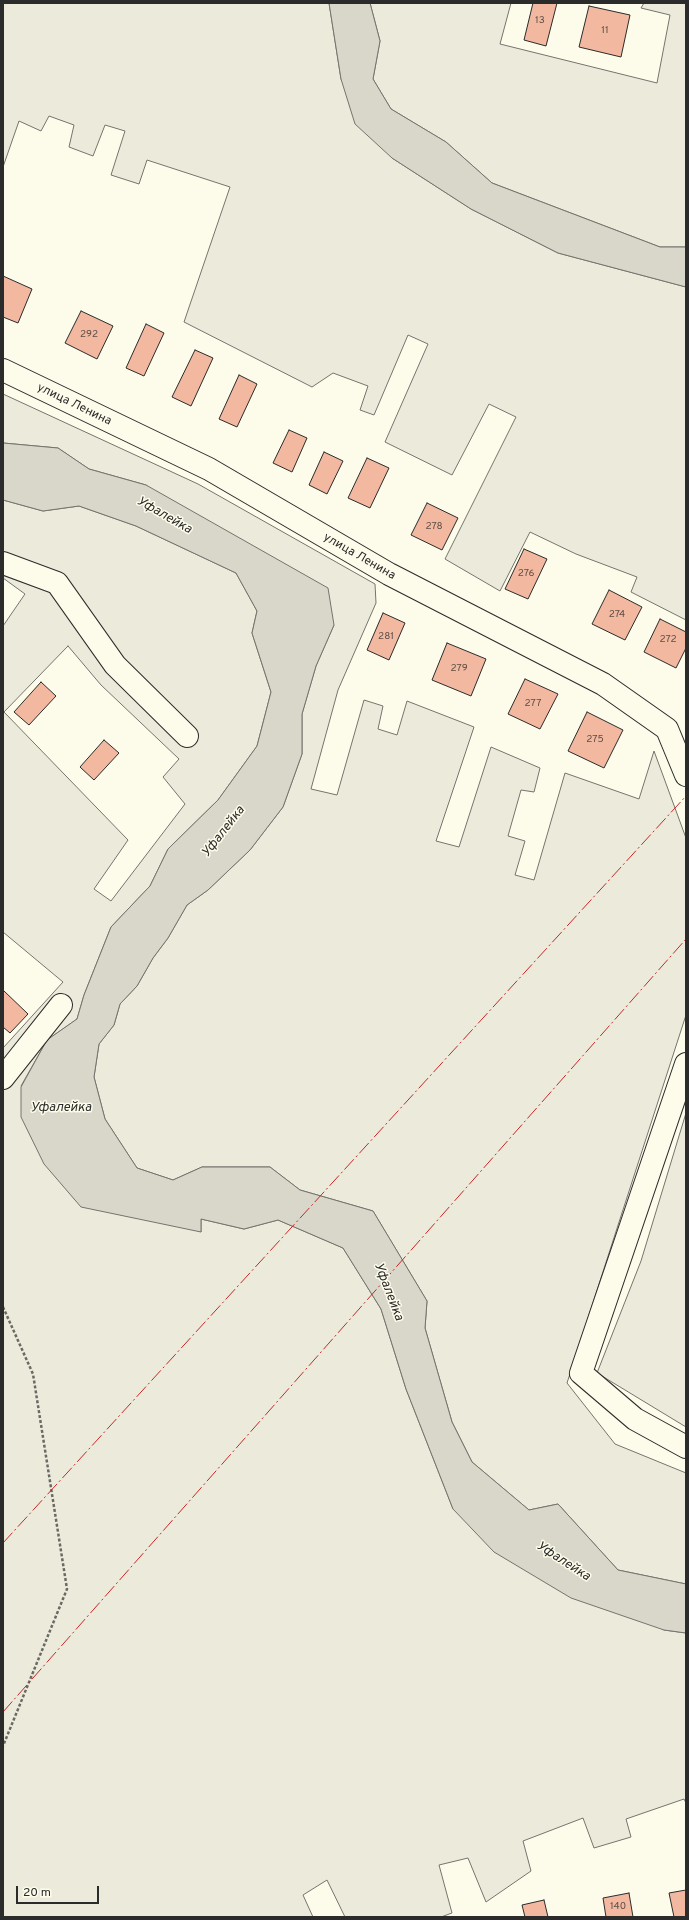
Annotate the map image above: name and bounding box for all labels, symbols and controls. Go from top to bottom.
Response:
house number: 13 [535,15,545,27]
house number: 11 [601,25,609,37]
house number: 292 [80,329,98,341]
street label: улица Ленина [34,381,114,429]
water label: Уфалейка [134,494,194,538]
house number: 278 [425,521,443,533]
street label: улица Ленина [320,531,398,583]
house number: 276 [518,568,534,580]
house number: 274 [609,609,625,621]
house number: 281 [378,631,394,643]
house number: 272 [659,634,677,646]
house number: 279 [450,663,468,675]
house number: 277 [525,698,541,710]
house number: 275 [586,734,604,746]
water label: Уфалейка [199,803,249,861]
water label: Уфалейка [31,1100,91,1116]
water label: Уфалейка [370,1261,406,1323]
water label: Уфалейка [533,1539,593,1585]
scale bar [18,1878,101,1904]
text: 20 m [23,1885,51,1901]
house number: 140 [610,1901,626,1913]

